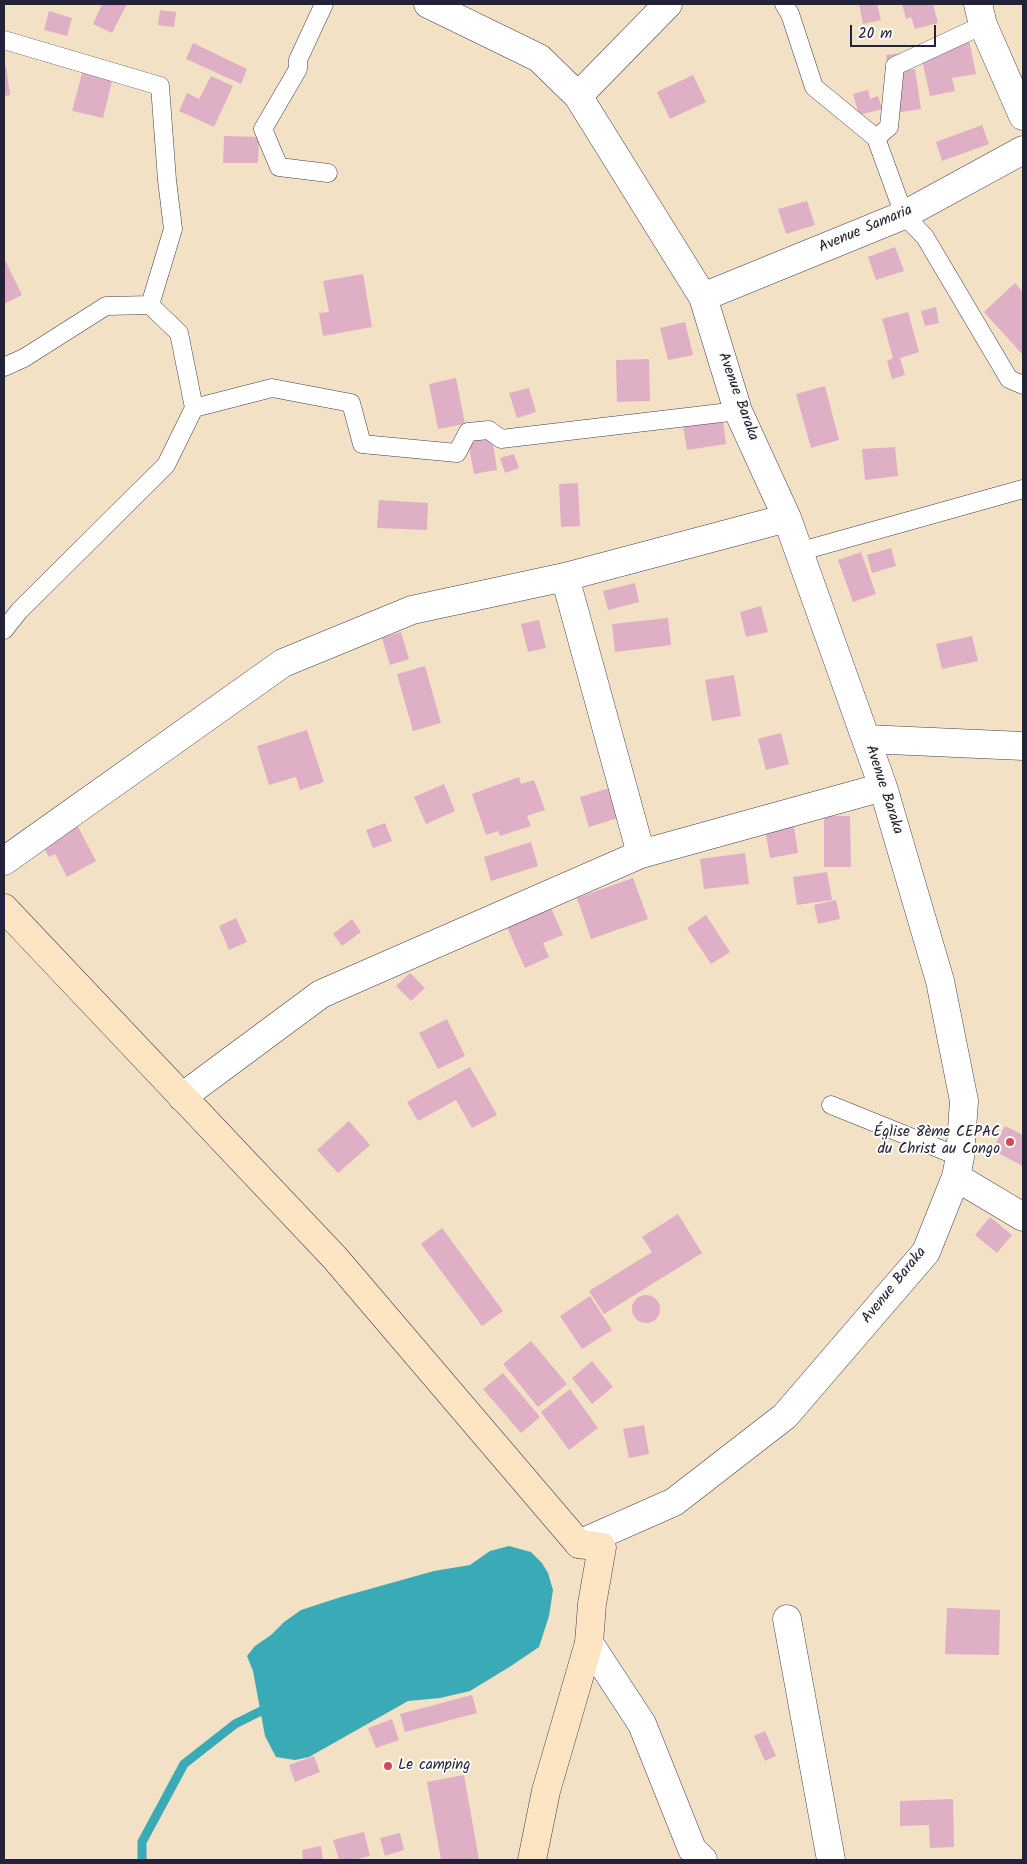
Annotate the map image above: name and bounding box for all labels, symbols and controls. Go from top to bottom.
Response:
scale bar [852,15,938,47]
text: 20 m [858,22,892,46]
street label: Avenue Samaria [817,202,915,258]
street label: Avenue Baraka [713,350,761,444]
street label: Avenue Baraka [860,743,906,837]
place label: Église 8ème CEPAC du Christ au Congo [873,1124,1000,1159]
marker: Église 8ème CEPAC du Christ au Congo [1004,1136,1016,1148]
street label: Avenue Baraka [859,1244,931,1328]
place label: Le camping [398,1757,470,1775]
marker: Le camping [382,1760,394,1772]

